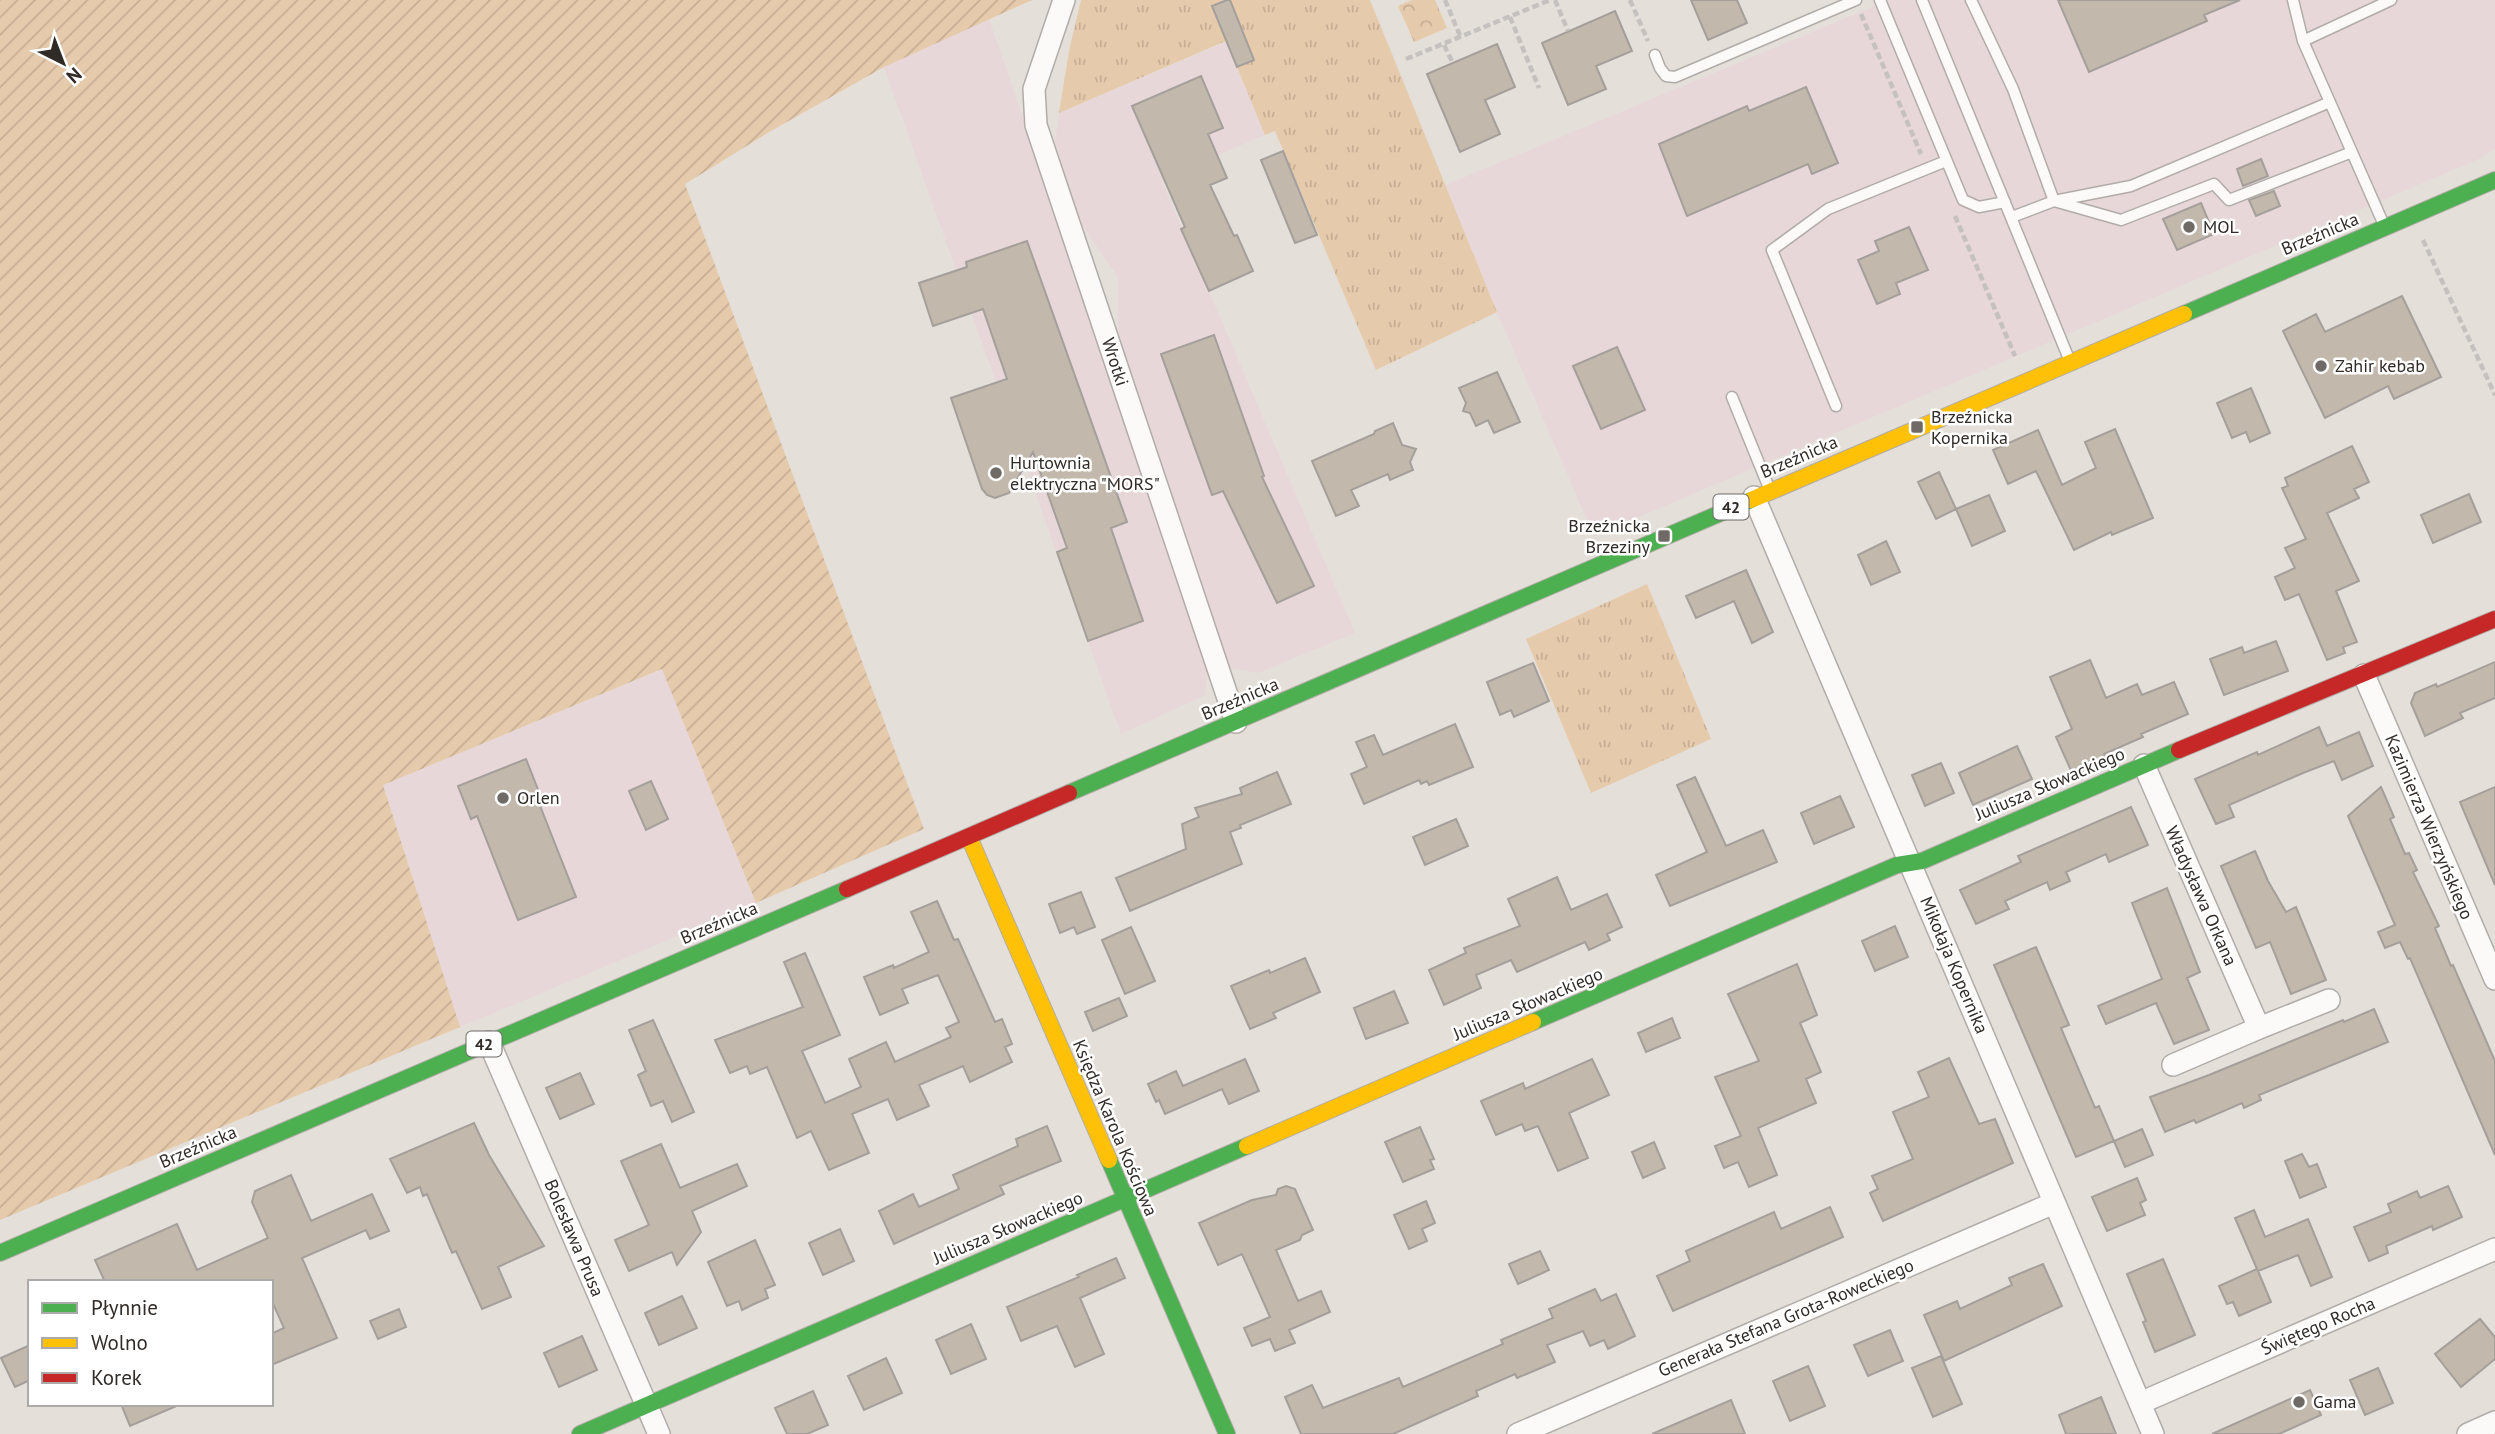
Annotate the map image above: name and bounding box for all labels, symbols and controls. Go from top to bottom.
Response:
north arrow [28,28,98,98]
text: N [62,63,87,89]
street label: Brzeźnicka [2278,207,2362,260]
place label: MOL [2203,215,2239,238]
marker: MOL [2181,219,2197,235]
street label: Wrotki [1097,335,1134,389]
place label: Zahir kebab [2335,354,2425,377]
marker: Zahir kebab [2313,358,2329,374]
place label: Brzeźnicka Kopernika [1931,405,2013,449]
marker: Brzeźnicka Kopernika [1909,419,1925,435]
street label: Brzeźnicka [1757,430,1841,483]
place label: Hurtownia elektryczna "MORS" [1010,451,1160,495]
marker: Hurtownia elektryczna "MORS" [988,465,1004,481]
road number: 42 [1714,494,1748,520]
place label: Brzeźnicka Brzeziny [1568,514,1651,558]
marker: Brzeźnicka Brzeziny [1656,528,1672,544]
street label: Brzeźnicka [1198,672,1282,725]
street label: Kazimierza Wierzyńskiego [2380,731,2479,923]
street label: Juliusza Słowackiego [1971,742,2128,826]
place label: Orlen [517,786,560,809]
marker: Orlen [495,790,511,806]
street label: Władysława Orkana [2160,822,2243,969]
street label: Mikołaja Kopernika [1915,893,1994,1037]
street label: Brzeźnicka [677,896,761,949]
street label: Juliusza Słowackiego [1449,962,1606,1046]
road number: 42 [466,1032,502,1056]
street label: Księdza Karola Kościowa [1068,1036,1163,1220]
street label: Brzeźnicka [156,1120,240,1173]
street label: Bolesława Prusa [539,1176,609,1300]
street label: Juliusza Słowackiego [929,1186,1086,1270]
street label: Generała Stefana Grota-Roweckiego [1655,1253,1917,1382]
legend [28,1280,273,1406]
street label: Świętego Rocha [2257,1291,2379,1360]
text: Płynnie [91,1294,158,1321]
text: Wolno [91,1329,148,1356]
text: Korek [91,1364,142,1391]
place label: Gama [2313,1390,2357,1413]
marker: Gama [2291,1394,2307,1410]

